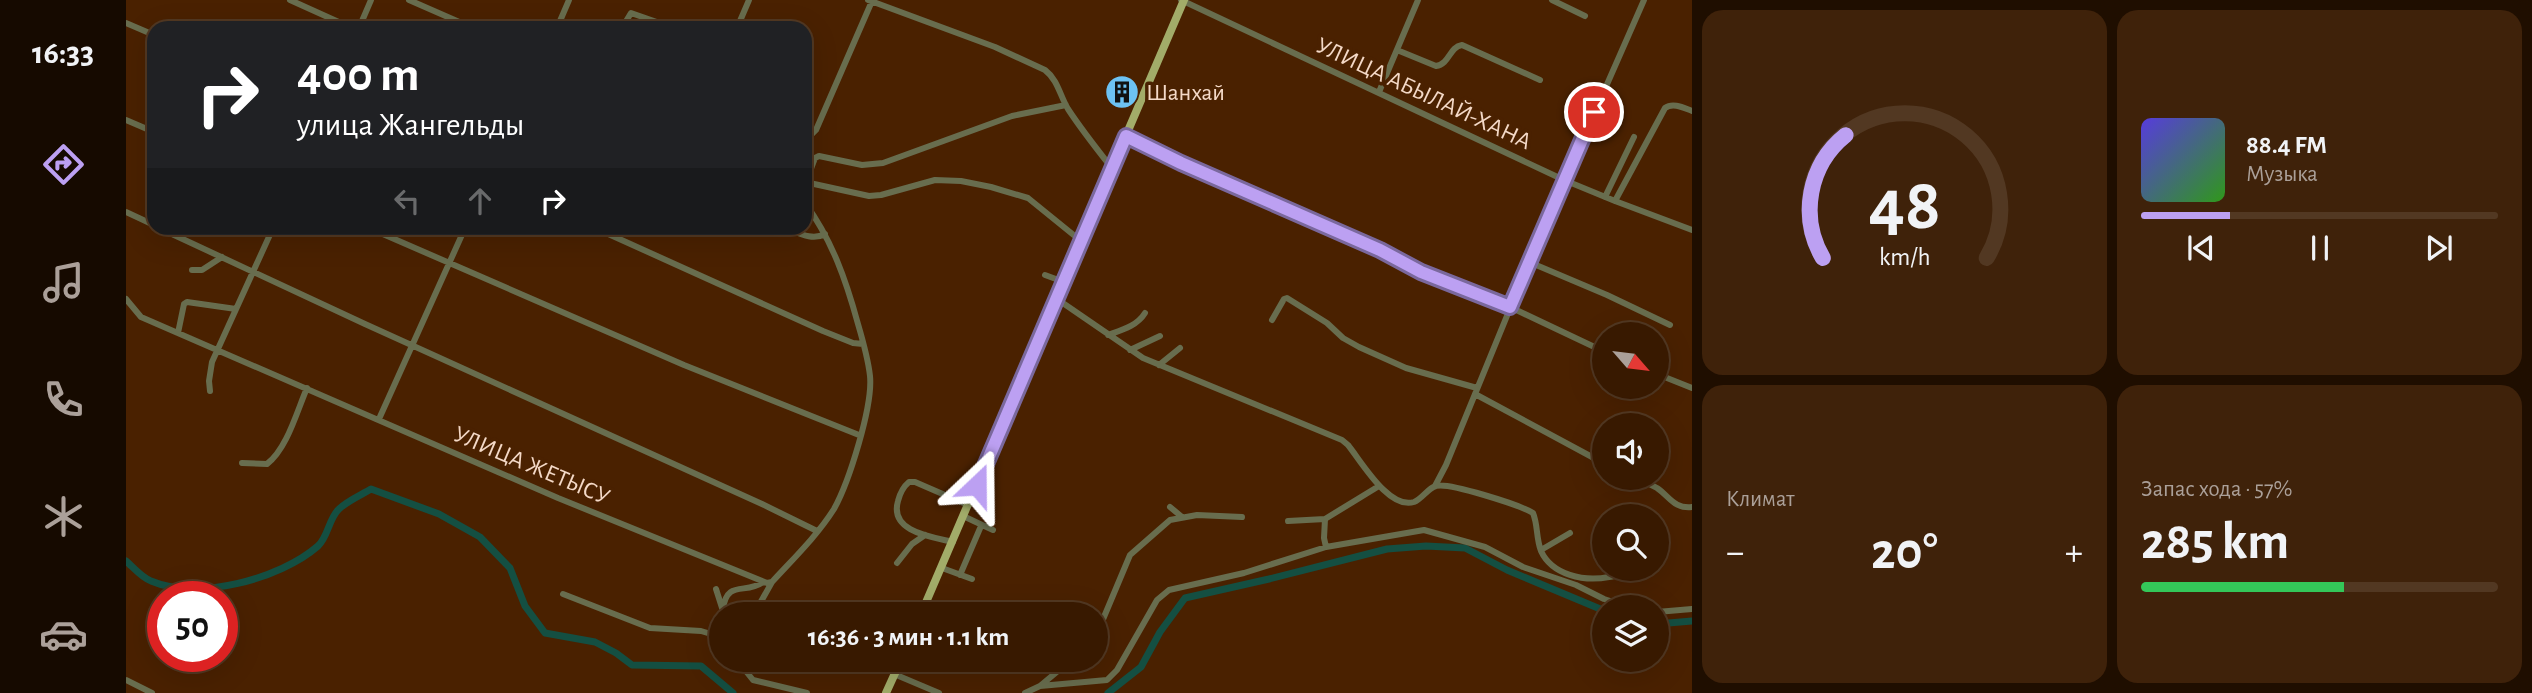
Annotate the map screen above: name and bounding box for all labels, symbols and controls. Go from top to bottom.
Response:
street label: УЛИЦА АБЫЛАЙ-ХАНА [1312,33,1535,154]
text: 16:33 [32,37,94,69]
icon: right [182,49,273,140]
text: 400 m [297,51,420,100]
building icon: Шанхай [1103,73,1141,111]
place label: Шанхай [1146,81,1225,105]
pin [1564,82,1624,142]
icon: arrive [1575,93,1613,131]
text: улица Жангельды [297,109,525,141]
text: 88.4 FM [2246,132,2327,158]
icon: directions [39,140,88,189]
text: Музыка [2246,163,2318,186]
text: 48 [1868,171,1941,244]
icon: left [388,182,426,220]
icon: ahead [461,182,499,220]
icon: right [534,182,572,220]
icon: previous [2182,229,2220,267]
icon: pause [2301,229,2339,267]
icon: next [2420,229,2458,267]
text: km/h [1879,245,1930,270]
icon: music [39,258,88,307]
north arrow [1592,322,1670,399]
map controls [1592,322,1669,672]
icon: phone [39,375,88,424]
button: sound [1592,413,1669,490]
street label: УЛИЦА ЖЕТЫСУ [450,422,614,510]
position arrow [940,448,1014,522]
text: Запас хода · 57% [2141,478,2293,501]
text: Климат [1726,488,1795,511]
icon: climate [39,492,88,541]
button: search [1592,504,1669,581]
text: 285 km [2141,516,2289,568]
text: 20° [1871,526,1938,578]
text: − [1726,534,1744,572]
text: + [2065,534,2083,572]
speed limit sign: 50 [147,581,238,672]
button: layers [1592,595,1669,672]
icon: car [39,610,88,659]
text: 16:36 · 3 мин · 1.1 km [808,624,1009,650]

